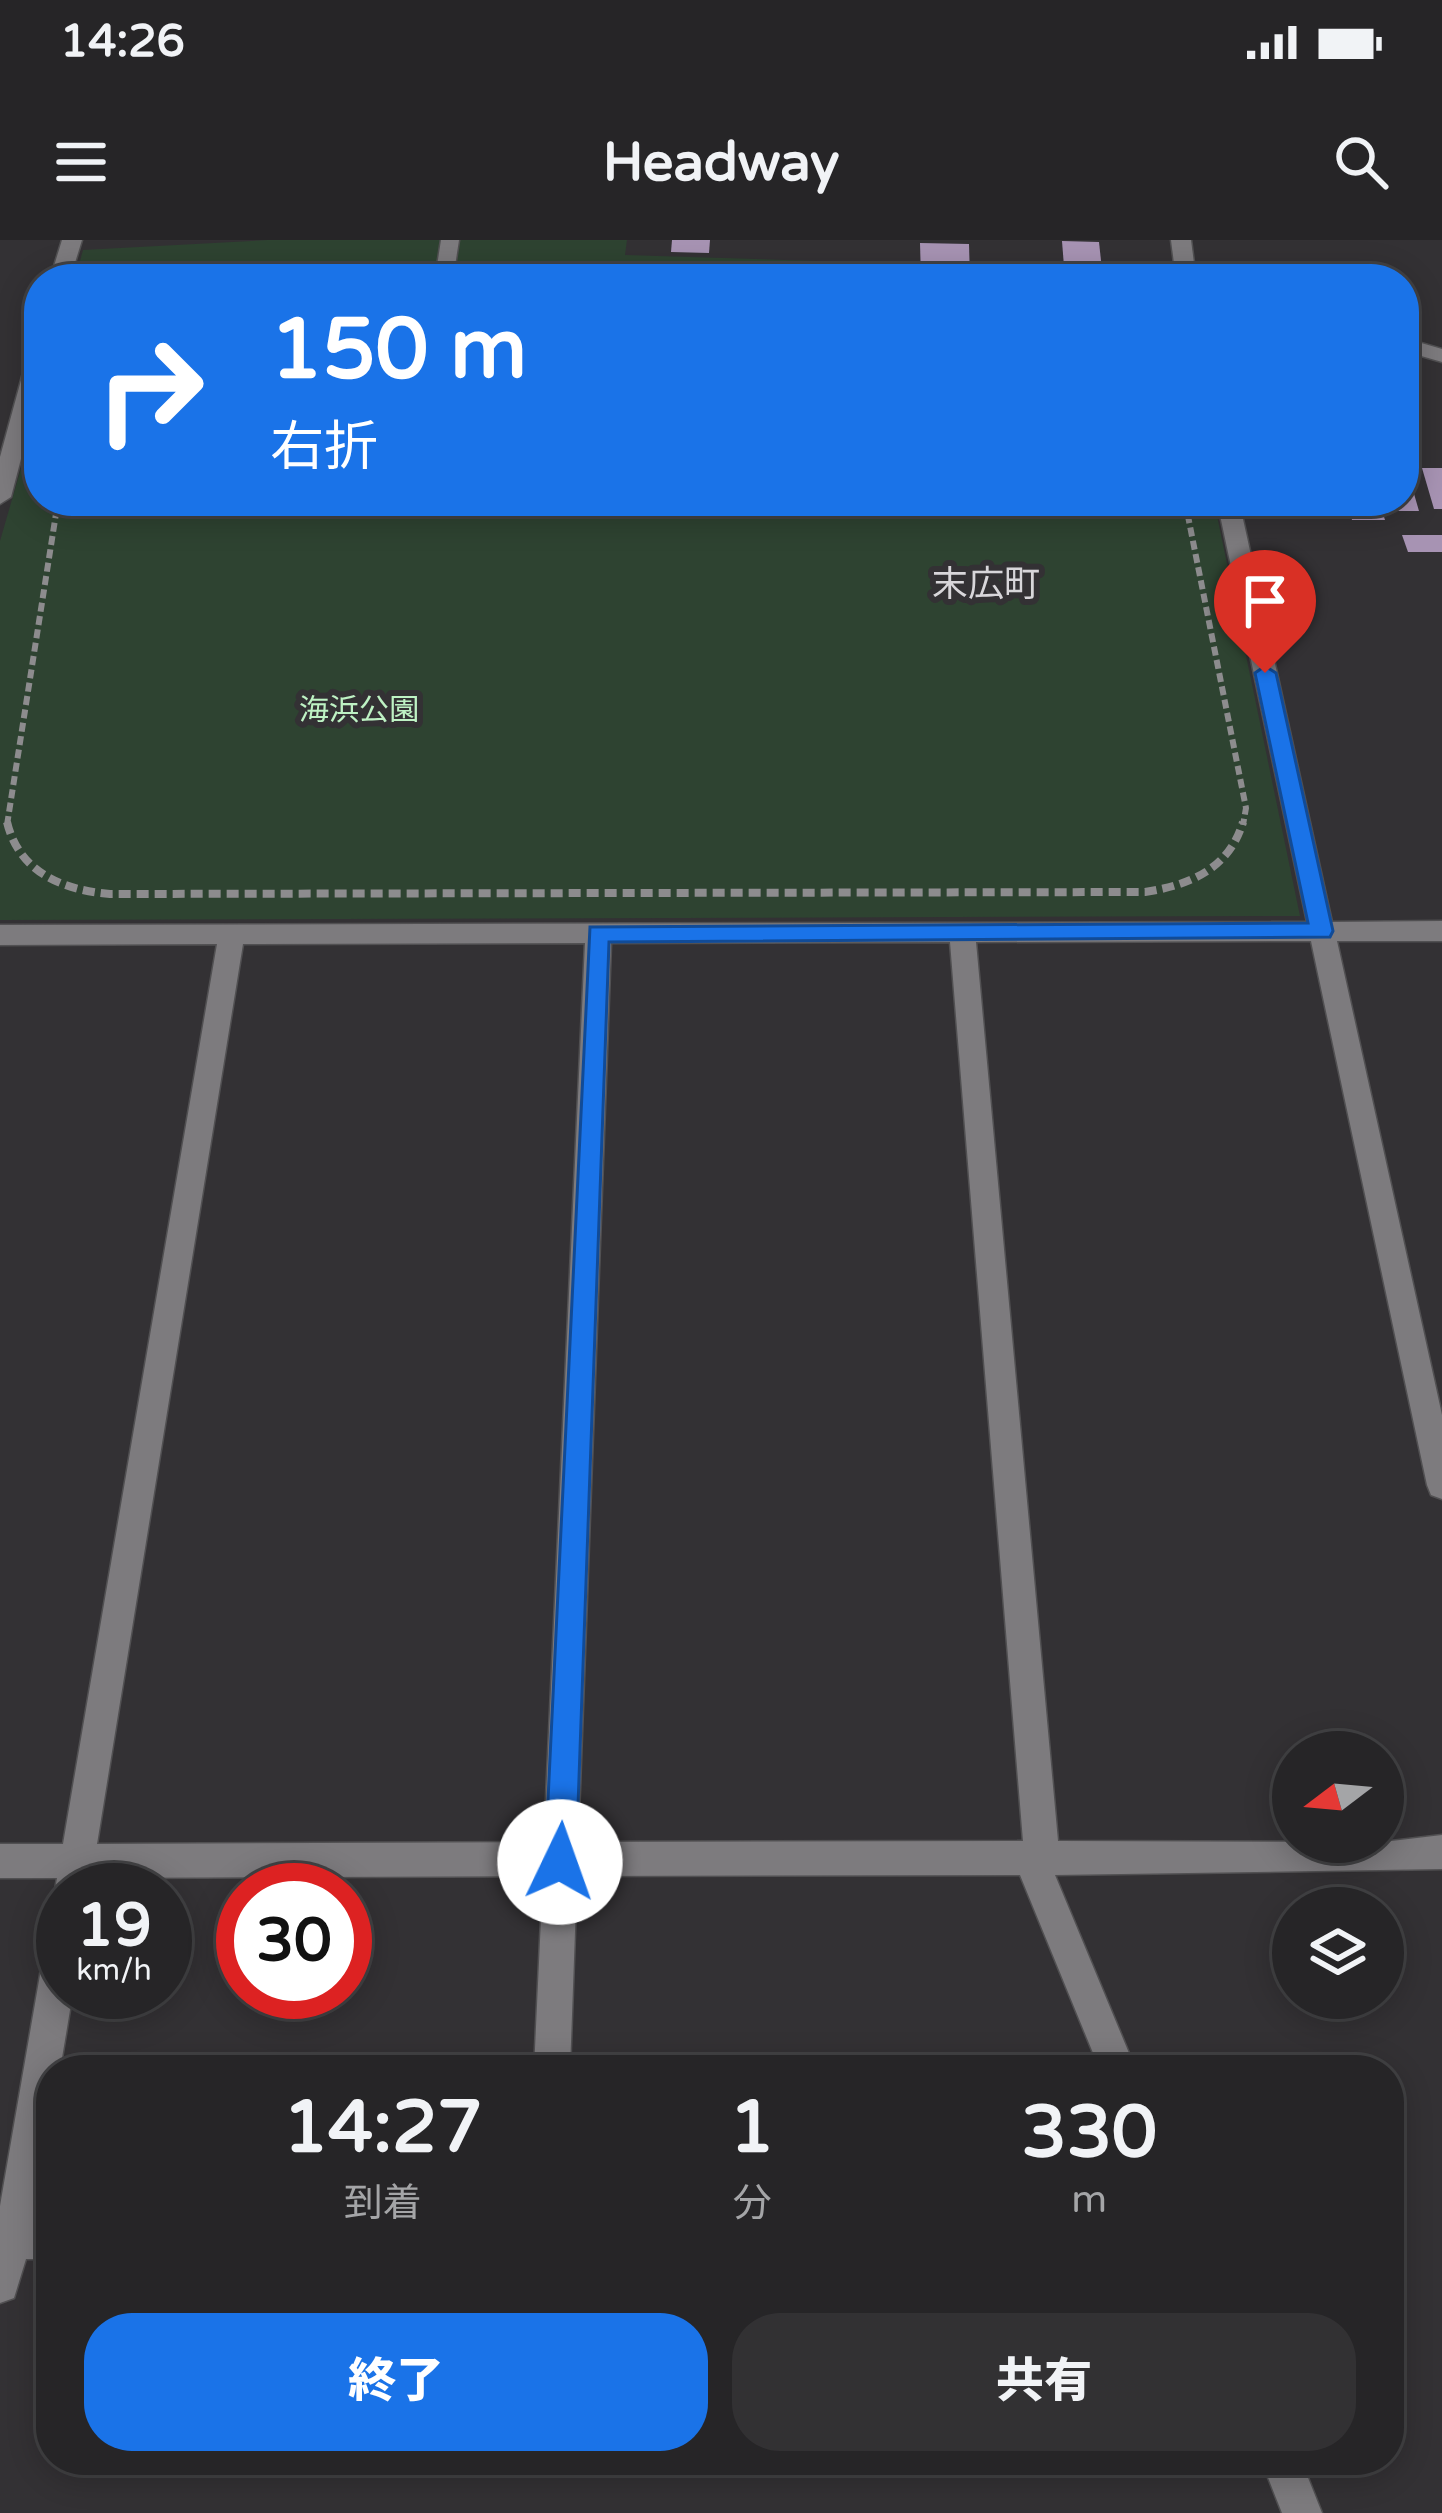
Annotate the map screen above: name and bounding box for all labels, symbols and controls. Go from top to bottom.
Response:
text: 14:26 [60,15,185,69]
icon: menu [48,129,114,195]
icon: search [1328,129,1394,195]
text: Headway [603,130,839,195]
text: 150 m [270,300,527,401]
icon: right [72,312,228,468]
text: 右折 [270,415,378,480]
pin [1214,550,1316,673]
district label: 末広町 [932,563,1040,606]
icon: arrive [1232,568,1298,634]
park label: 海浜公園 [299,692,419,729]
north arrow [1272,1731,1404,1863]
map controls [1272,1731,1404,2019]
position arrow [497,1799,623,1925]
speed limit sign: 30 [216,1863,372,2019]
button: layers [1272,1887,1404,2019]
text: 19 [76,1890,152,1962]
text: km/h [76,1952,152,1989]
text: 14:27 [283,2085,482,2172]
text: 1 [729,2085,775,2172]
text: 330 [1021,2090,1157,2177]
text: m [1071,2176,1107,2223]
text: 到着 [344,2180,422,2227]
text: 分 [732,2180,771,2227]
button: 終了 [84,2313,708,2451]
button: 共有 [732,2313,1356,2451]

